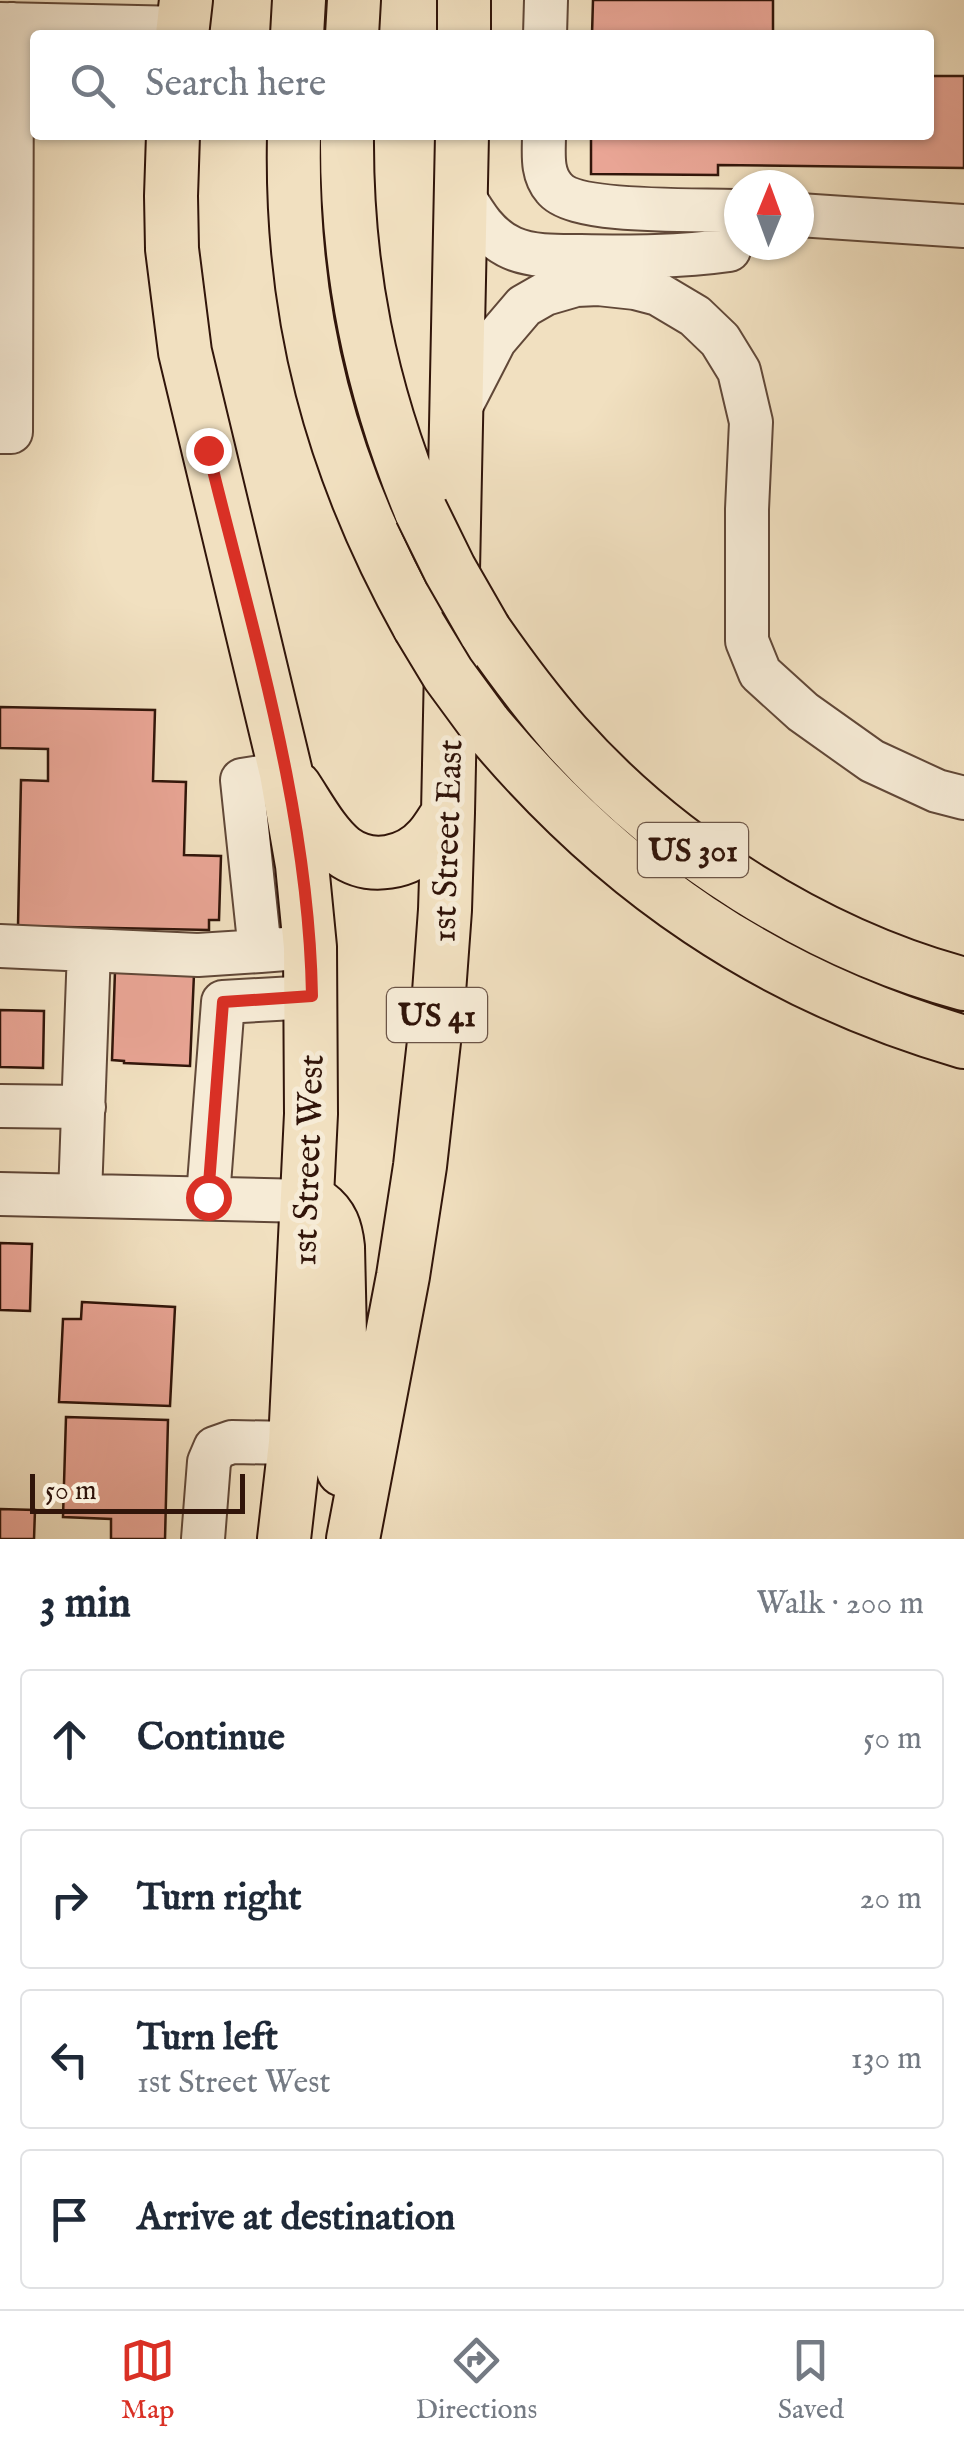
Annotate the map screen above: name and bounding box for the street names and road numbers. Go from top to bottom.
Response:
street label: 1st Street East [422,739,475,943]
road number: US 301 [638,823,748,877]
road number: US 41 [387,988,487,1042]
street label: 1st Street West [283,1054,336,1267]

